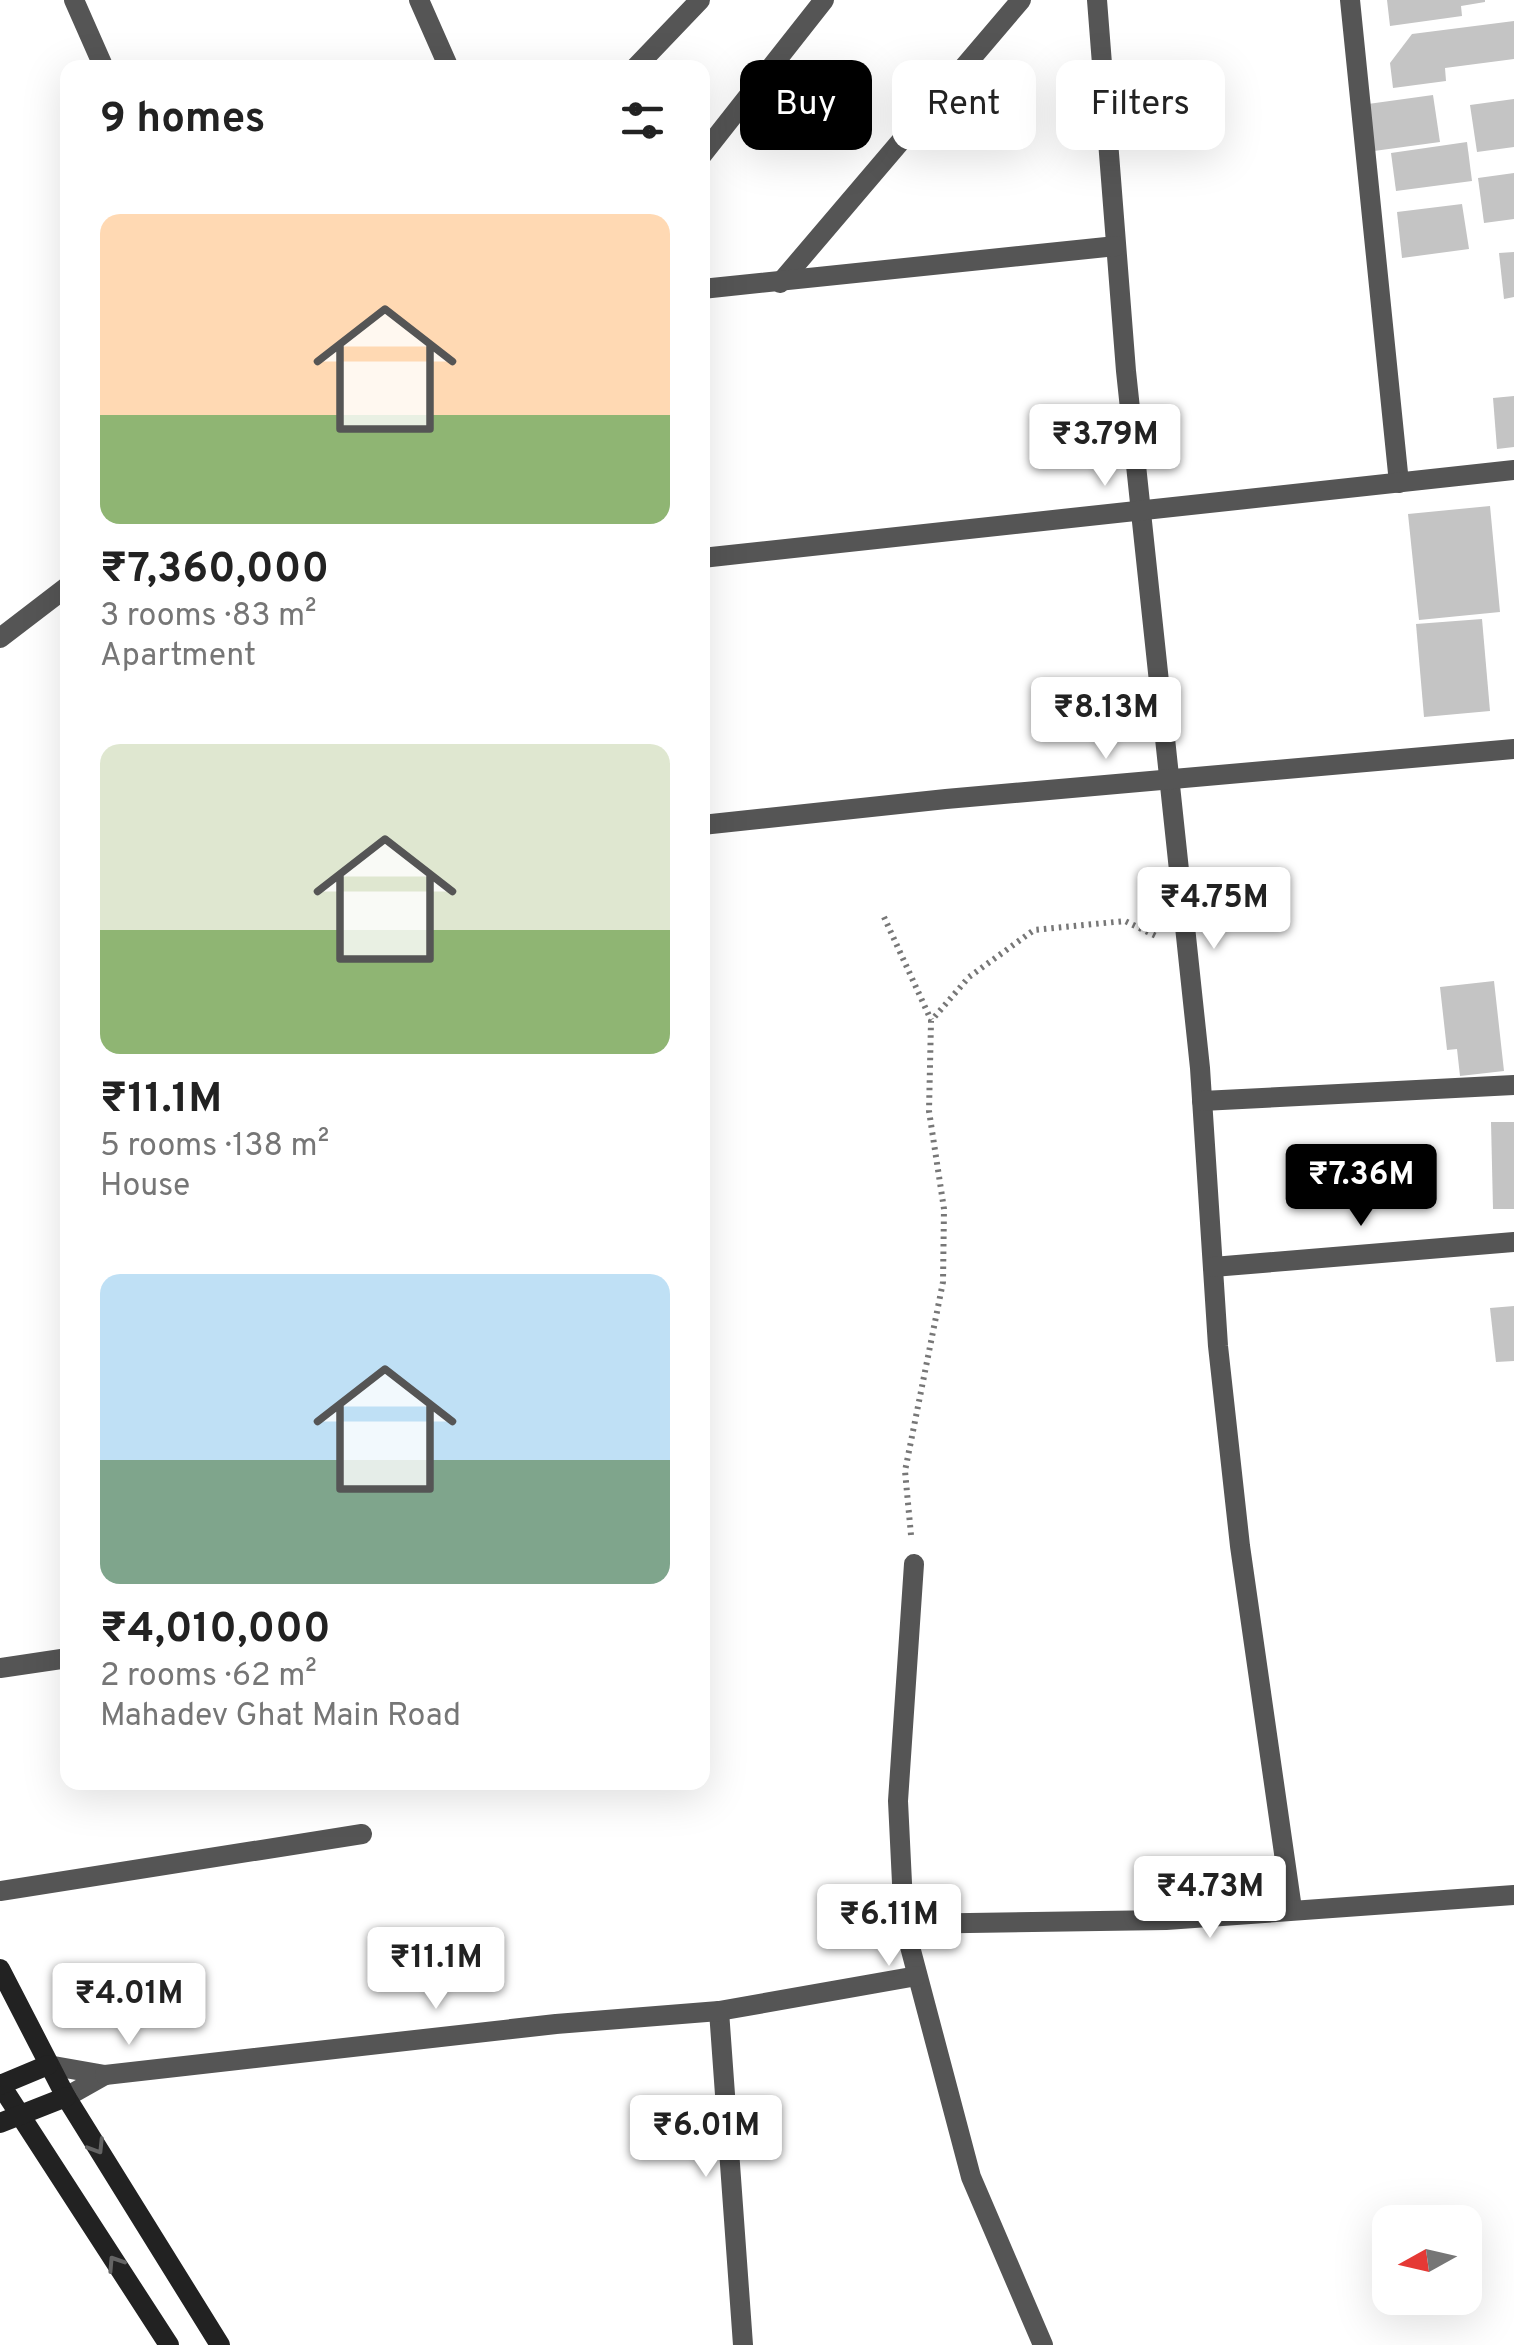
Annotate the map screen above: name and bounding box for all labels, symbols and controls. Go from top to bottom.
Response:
chip: Buy [740,60,872,150]
chip: Rent [892,60,1036,150]
chip: Filters [1056,60,1225,150]
icon: filters [615,93,670,148]
text: 9 homes [100,94,265,147]
icon: home [295,279,475,459]
pin: ₹3.79M [1024,404,1186,489]
text: ₹3.79M [1051,416,1159,456]
text: ₹7,360,000 [100,544,329,597]
text: 3 rooms · 83 m² [100,597,317,637]
text: Apartment [100,637,256,677]
pin: ₹8.13M [1025,677,1187,762]
text: ₹8.13M [1053,689,1159,729]
icon: home [295,809,475,989]
pin: ₹4.75M [1133,867,1295,952]
text: ₹4.75M [1159,879,1269,919]
text: ₹11.1M [100,1074,222,1127]
text: 5 rooms · 138 m² [100,1127,329,1167]
pin: ₹7.36M [1280,1144,1442,1229]
text: ₹7.36M [1308,1156,1414,1196]
text: House [100,1167,190,1207]
icon: home [295,1339,475,1519]
text: ₹4,010,000 [100,1604,331,1657]
text: 2 rooms · 62 m² [100,1657,317,1697]
text: Mahadev Ghat Main Road [100,1697,461,1737]
pin: ₹4.73M [1129,1856,1291,1941]
text: ₹4.73M [1156,1868,1264,1908]
pin: ₹6.11M [808,1884,970,1969]
text: ₹6.11M [839,1896,939,1936]
pin: ₹11.1M [355,1927,517,2012]
text: ₹11.1M [389,1939,483,1979]
pin: ₹4.01M [48,1963,210,2048]
text: ₹4.01M [75,1975,183,2015]
pin: ₹6.01M [625,2095,787,2180]
text: ₹6.01M [652,2107,760,2147]
one-way arrow [84,2136,103,2154]
north arrow [1372,2205,1482,2315]
map controls [1372,2205,1482,2315]
one-way arrow [109,2256,128,2274]

